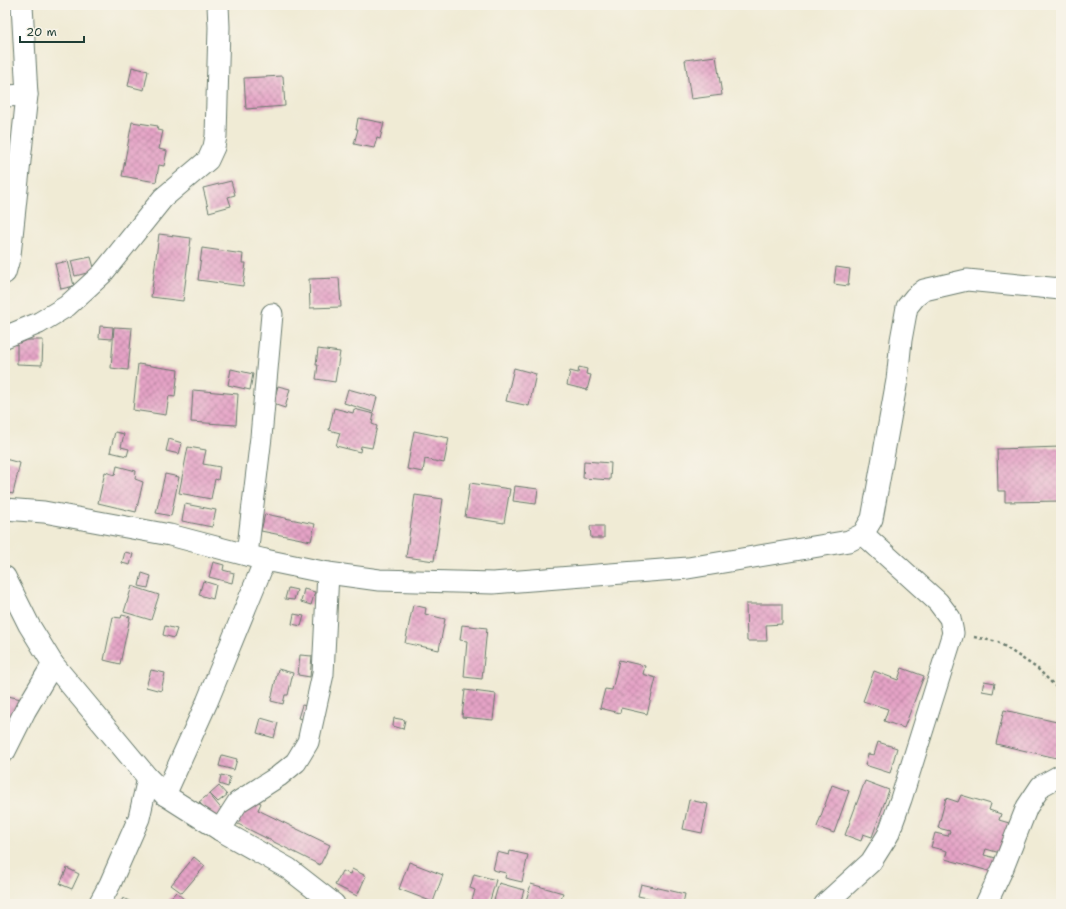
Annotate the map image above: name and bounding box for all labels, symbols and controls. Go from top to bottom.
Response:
scale bar [20,18,84,44]
text: 20 m [26,24,57,40]

